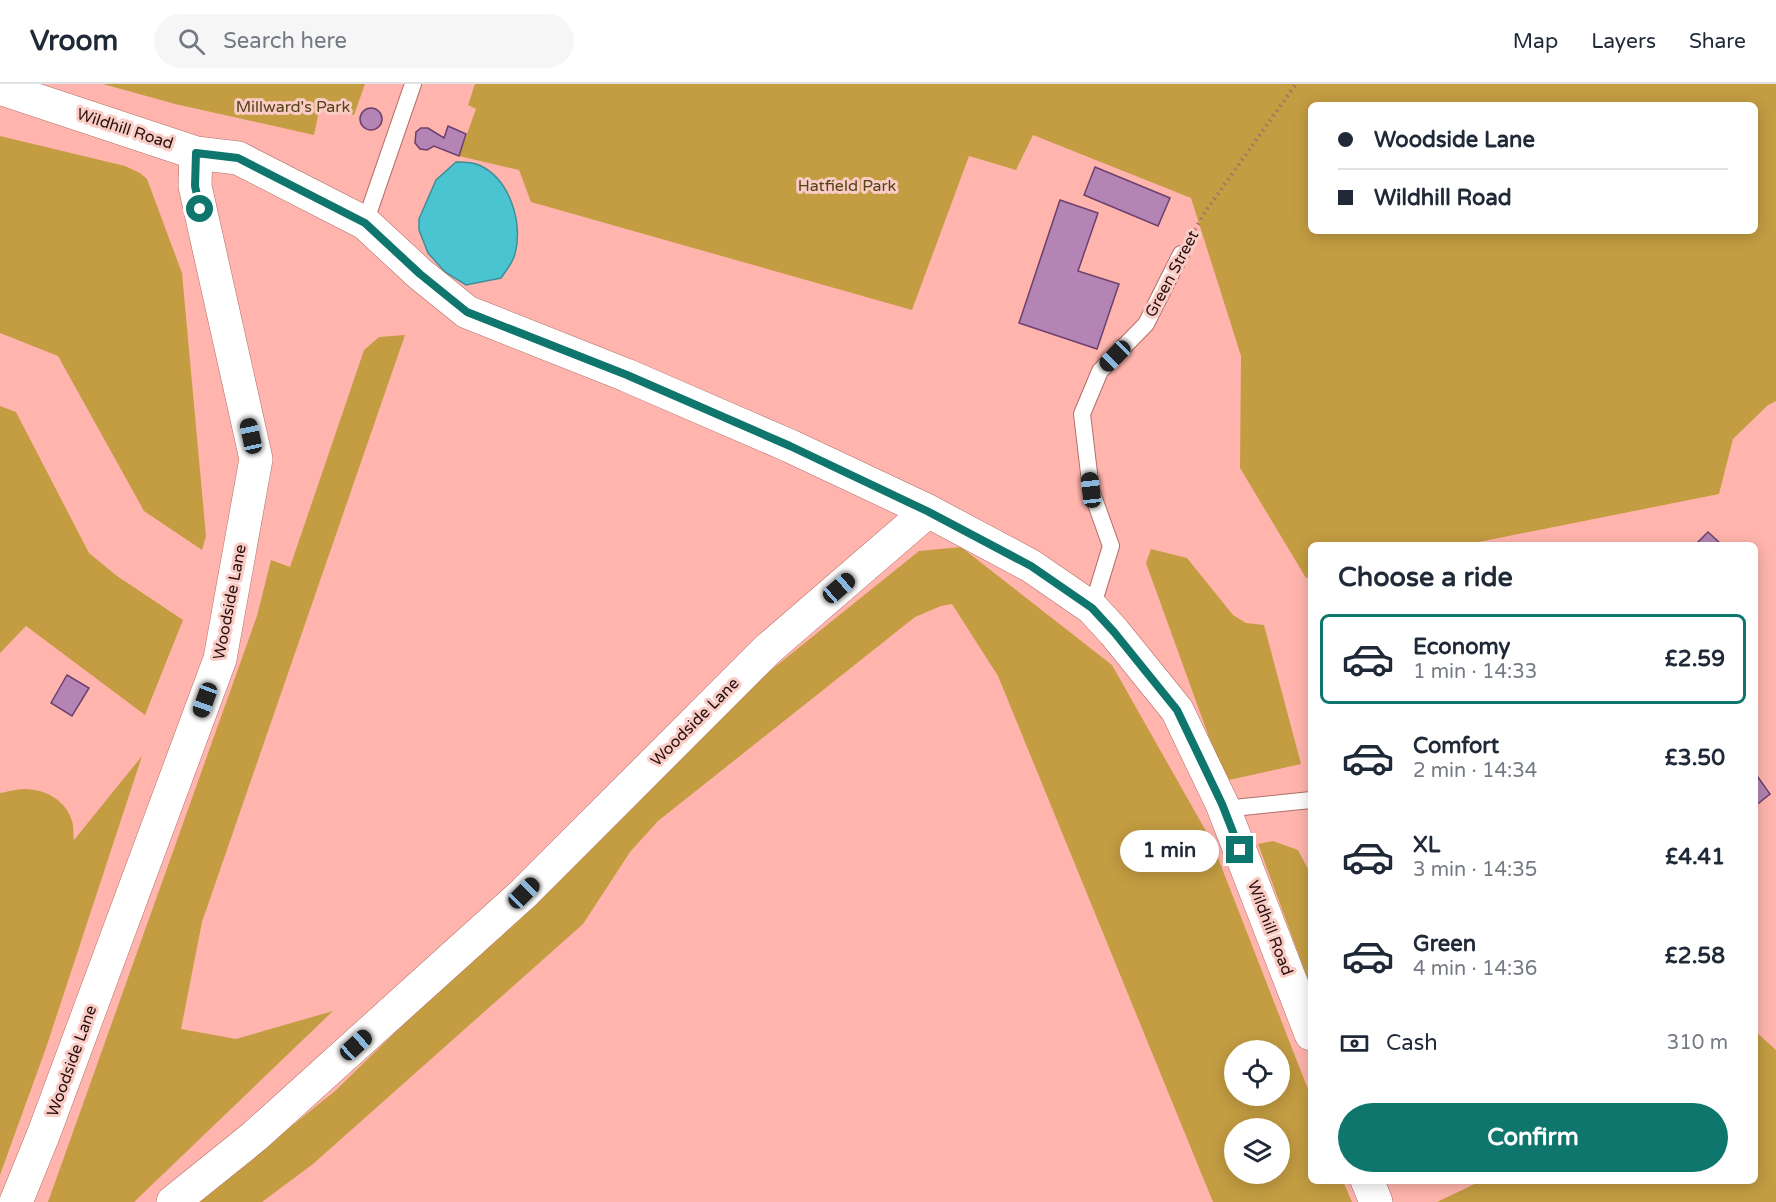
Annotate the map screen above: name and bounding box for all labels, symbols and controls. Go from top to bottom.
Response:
search box [154,14,574,68]
text: Vroom [30,24,118,58]
icon: search [175,25,208,58]
text: Search here [223,28,347,54]
text: Map [1513,29,1558,54]
text: Layers [1591,29,1656,54]
text: Share [1689,29,1746,54]
park label: Millward's Park [236,97,350,117]
street label: Wildhill Road [74,104,176,154]
text: Woodside Lane [1374,127,1535,153]
park label: Hatfield Park [798,176,897,196]
text: Wildhill Road [1374,185,1512,211]
route start [186,195,213,222]
street label: Green Street [1141,227,1203,321]
car [1096,337,1134,375]
car [238,417,264,455]
car [1080,471,1102,509]
street label: Woodside Lane [209,543,251,661]
text: Choose a ride [1338,561,1513,594]
car [820,569,858,607]
icon: car [1341,632,1395,686]
text: Economy [1413,634,1510,660]
text: £2.59 [1665,646,1725,672]
text: 1 min · 14:33 [1413,660,1537,684]
street label: Woodside Lane [647,674,743,770]
car [190,680,220,720]
icon: car [1341,731,1395,785]
text: Comfort [1413,733,1499,759]
text: £3.50 [1665,745,1725,771]
text: 2 min · 14:34 [1413,759,1537,783]
callout: 1 min [1120,829,1219,871]
icon: car [1341,830,1395,884]
text: XL [1413,832,1440,858]
route end [1226,836,1253,863]
text: 1 min [1143,839,1196,863]
text: £4.41 [1665,844,1725,870]
text: 3 min · 14:35 [1413,858,1537,882]
car [505,874,543,912]
street label: Wildhill Road [1243,878,1297,978]
icon: car [1341,929,1395,983]
text: Green [1413,931,1476,957]
text: £2.58 [1665,943,1725,969]
text: 4 min · 14:36 [1413,957,1537,981]
street label: Woodside Lane [43,1003,101,1119]
car [337,1026,375,1064]
icon: cash [1338,1027,1371,1060]
text: Cash [1386,1030,1438,1056]
text: 310 m [1667,1031,1728,1055]
map controls [1224,1040,1290,1184]
button: locate [1224,1040,1290,1106]
button: Confirm [1338,1103,1728,1172]
button: layers [1224,1118,1290,1184]

